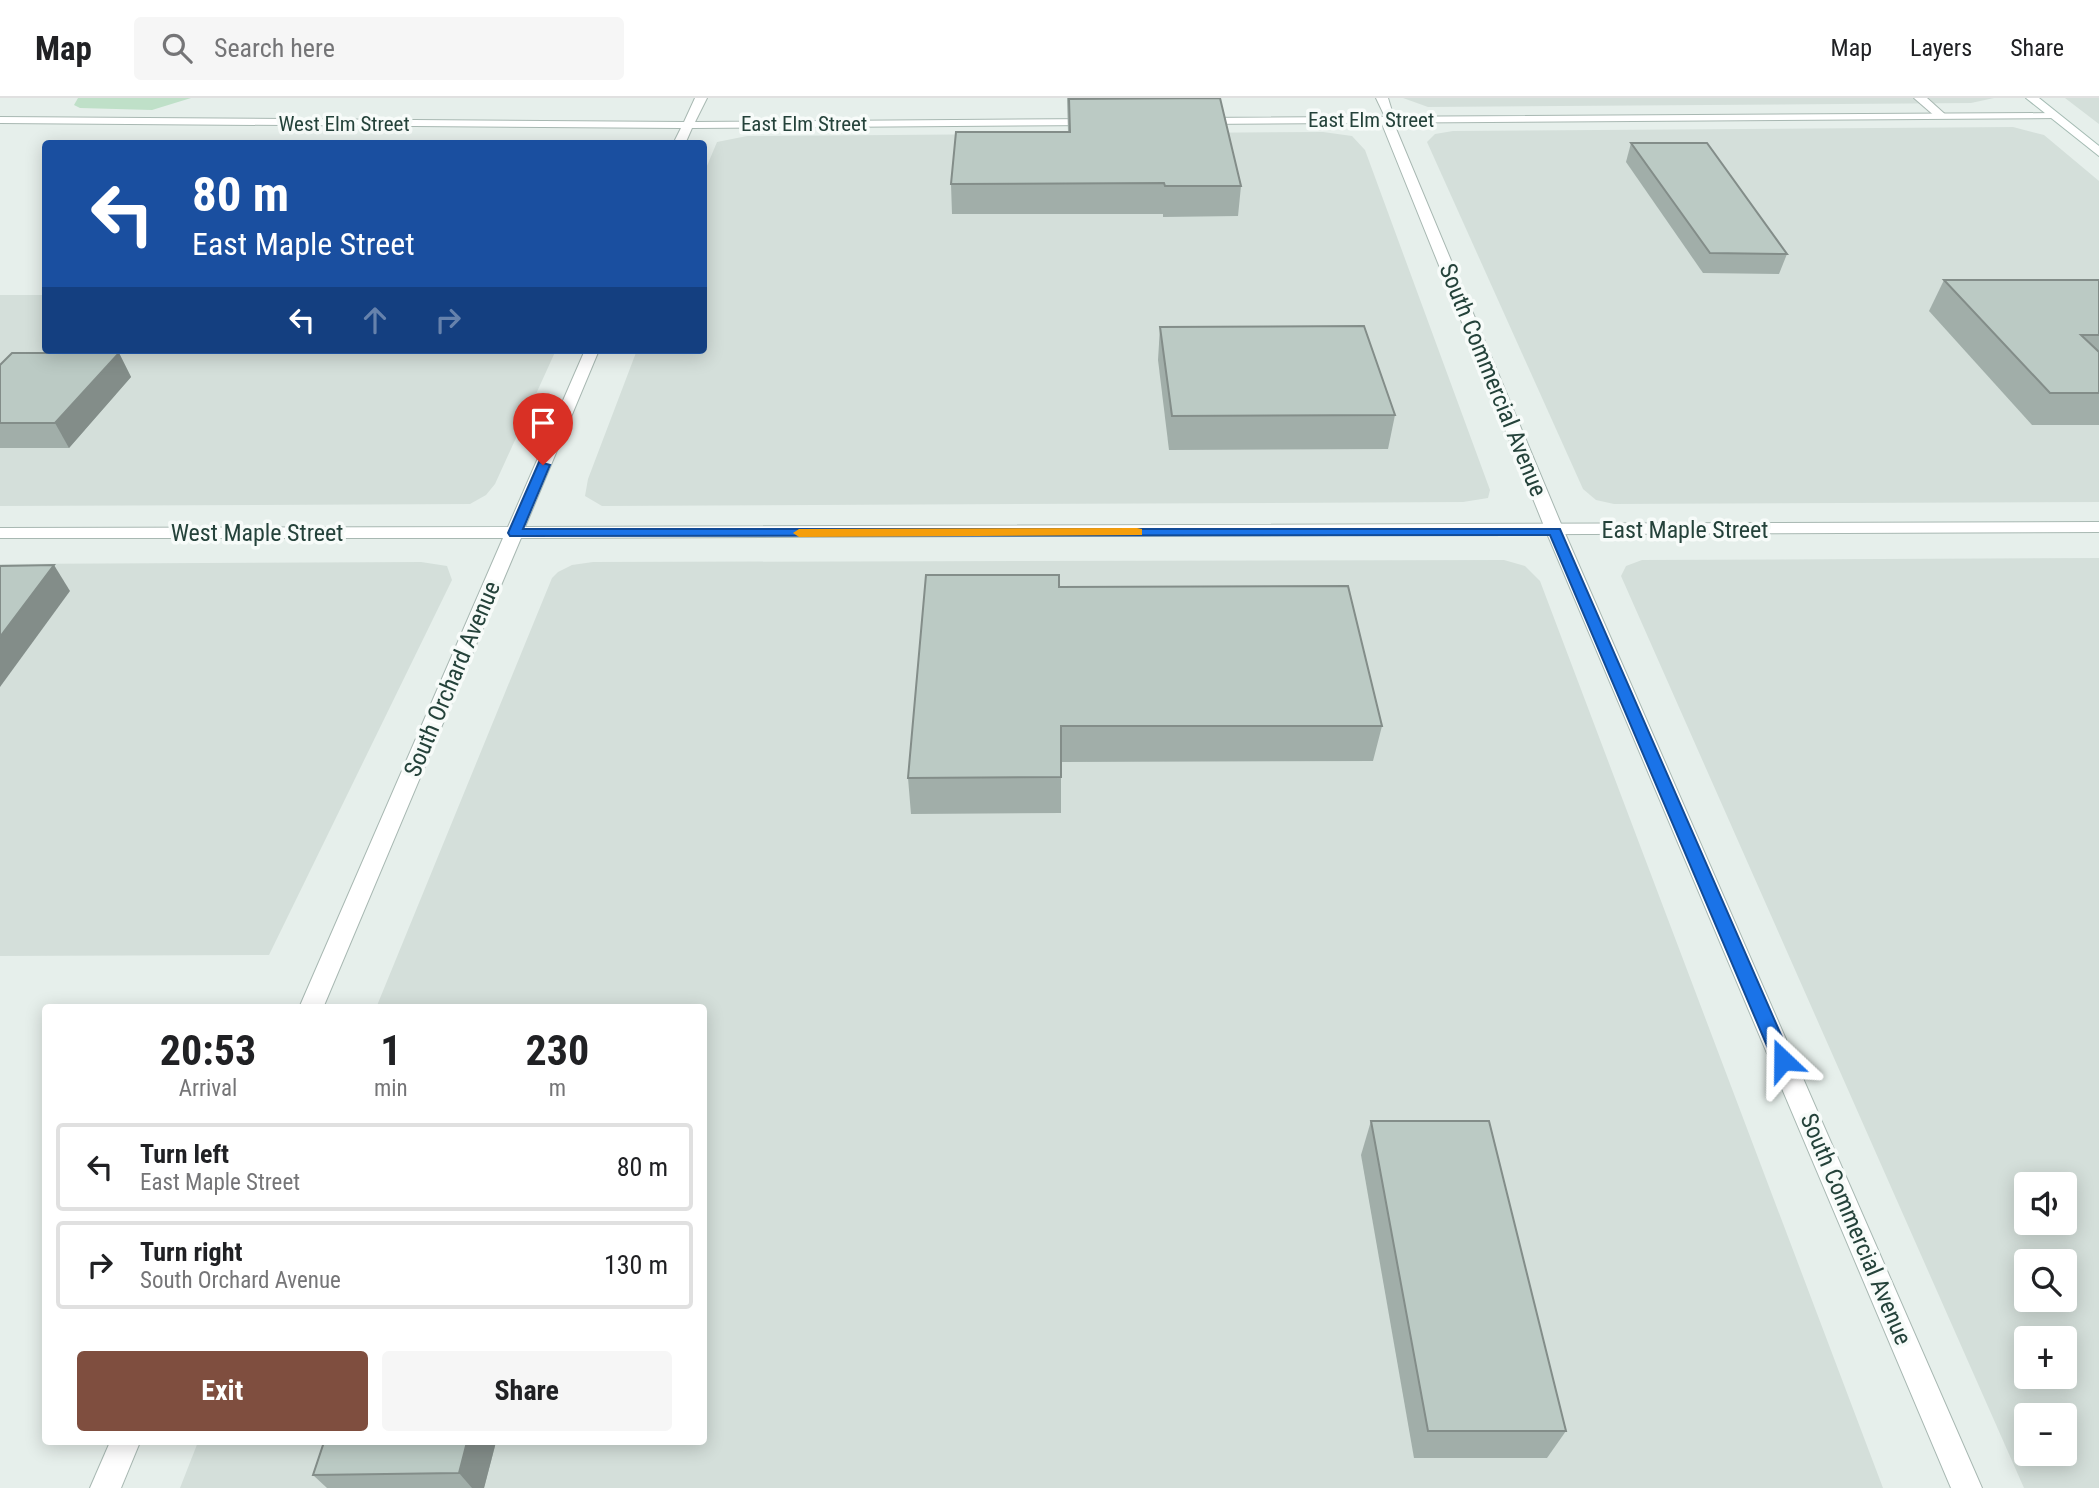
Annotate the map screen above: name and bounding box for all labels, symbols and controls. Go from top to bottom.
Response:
search box [134,17,624,80]
text: Map [35,29,92,68]
icon: search [158,29,196,67]
text: Search here [214,33,335,63]
text: Map [1831,34,1872,62]
text: Layers [1910,34,1972,62]
text: Share [2010,34,2064,62]
street label: East Elm Street [1308,108,1434,132]
street label: West Elm Street [278,112,410,136]
street label: East Elm Street [741,112,867,136]
text: 80 m [192,166,289,223]
icon: left [77,168,168,259]
text: East Maple Street [192,225,415,263]
street label: South Commercial Avenue [1433,259,1553,501]
icon: left [283,301,321,339]
icon: ahead [356,301,394,339]
icon: right [429,301,467,339]
pin [513,393,573,465]
icon: arrive [524,404,562,442]
street label: East Maple Street [1602,516,1768,544]
street label: West Maple Street [171,519,343,547]
street label: South Orchard Avenue [398,577,506,781]
position arrow [1746,1023,1820,1097]
text: 20:53 [160,1026,256,1075]
text: 1 [380,1026,401,1075]
text: 230 [525,1026,589,1075]
text: Arrival [179,1075,237,1102]
text: min [374,1075,408,1102]
text: m [549,1075,566,1102]
street label: South Commercial Avenue [1795,1109,1917,1349]
text: Turn left [140,1139,229,1169]
icon: left [81,1148,119,1186]
text: 80 m [617,1152,668,1182]
text: East Maple Street [140,1169,300,1196]
map controls [2014,1172,2077,1466]
button: sound [2014,1172,2077,1235]
text: Turn right [140,1237,242,1267]
icon: right [81,1246,119,1284]
button: search [2014,1249,2077,1312]
text: 130 m [604,1250,668,1280]
text: South Orchard Avenue [140,1267,341,1294]
button: + [2014,1326,2077,1389]
button: Exit [77,1351,368,1431]
button: Share [382,1351,672,1431]
button: − [2014,1403,2077,1466]

